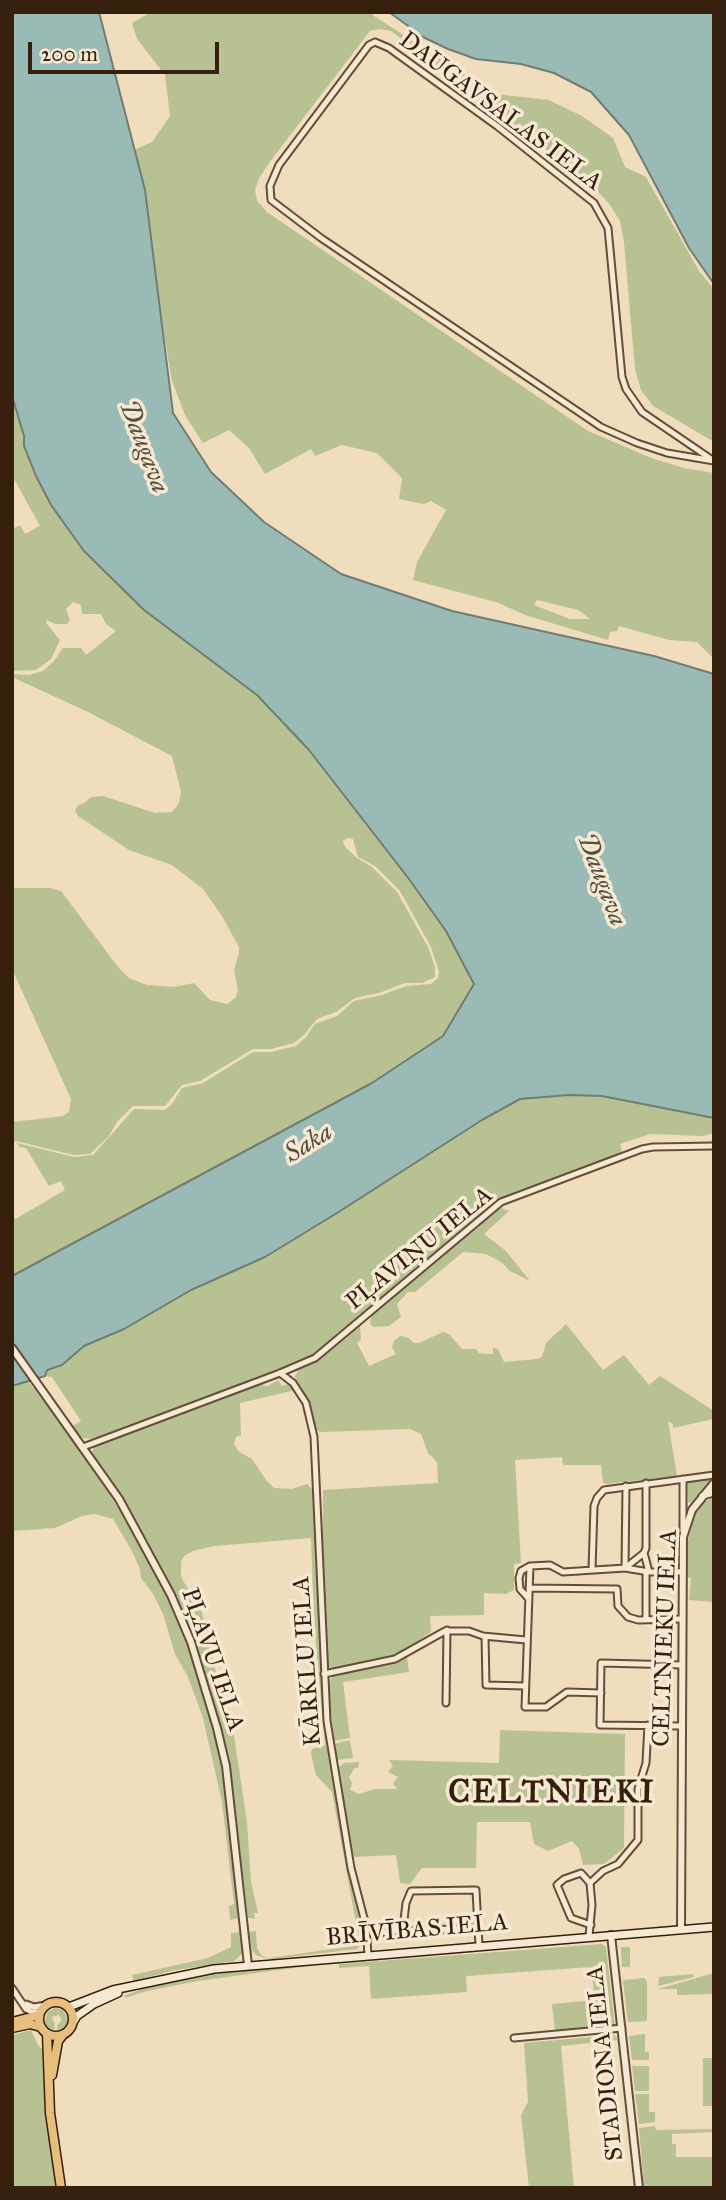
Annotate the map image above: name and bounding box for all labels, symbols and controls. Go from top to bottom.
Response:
street label: DAUGAVSALAS IELA [393,26,607,198]
scale bar [32,28,222,72]
text: 200 m [41,41,98,67]
water label: Daugava [111,396,175,498]
water label: Daugava [569,829,633,931]
water label: Saka [279,1117,339,1171]
street label: PĻAVIŅU IELA [341,1181,499,1317]
street label: CELTNIEKU IELA [648,1529,684,1747]
street label: KĀRKLU IELA [288,1575,328,1747]
street label: PĻAVU IELA [174,1585,250,1735]
district label: CELTNIEKI [449,1775,655,1813]
street label: BRĪVĪBAS IELA [325,1909,509,1953]
street label: STADIONA IELA [581,1964,631,2162]

